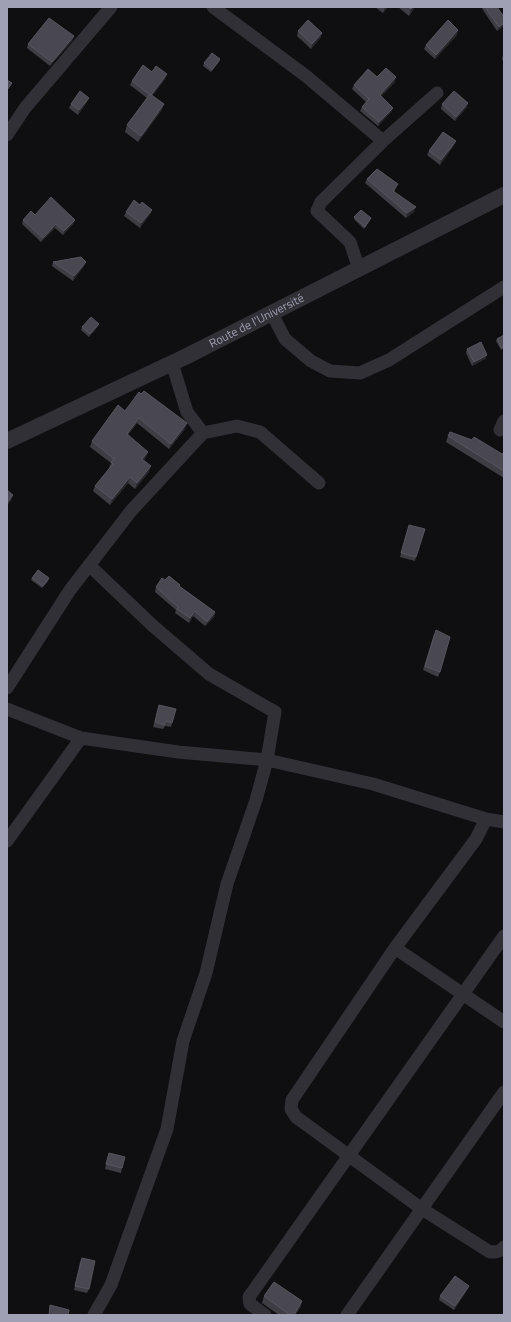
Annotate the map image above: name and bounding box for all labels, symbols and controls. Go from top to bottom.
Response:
street label: Route de l'Université [205,288,307,352]

